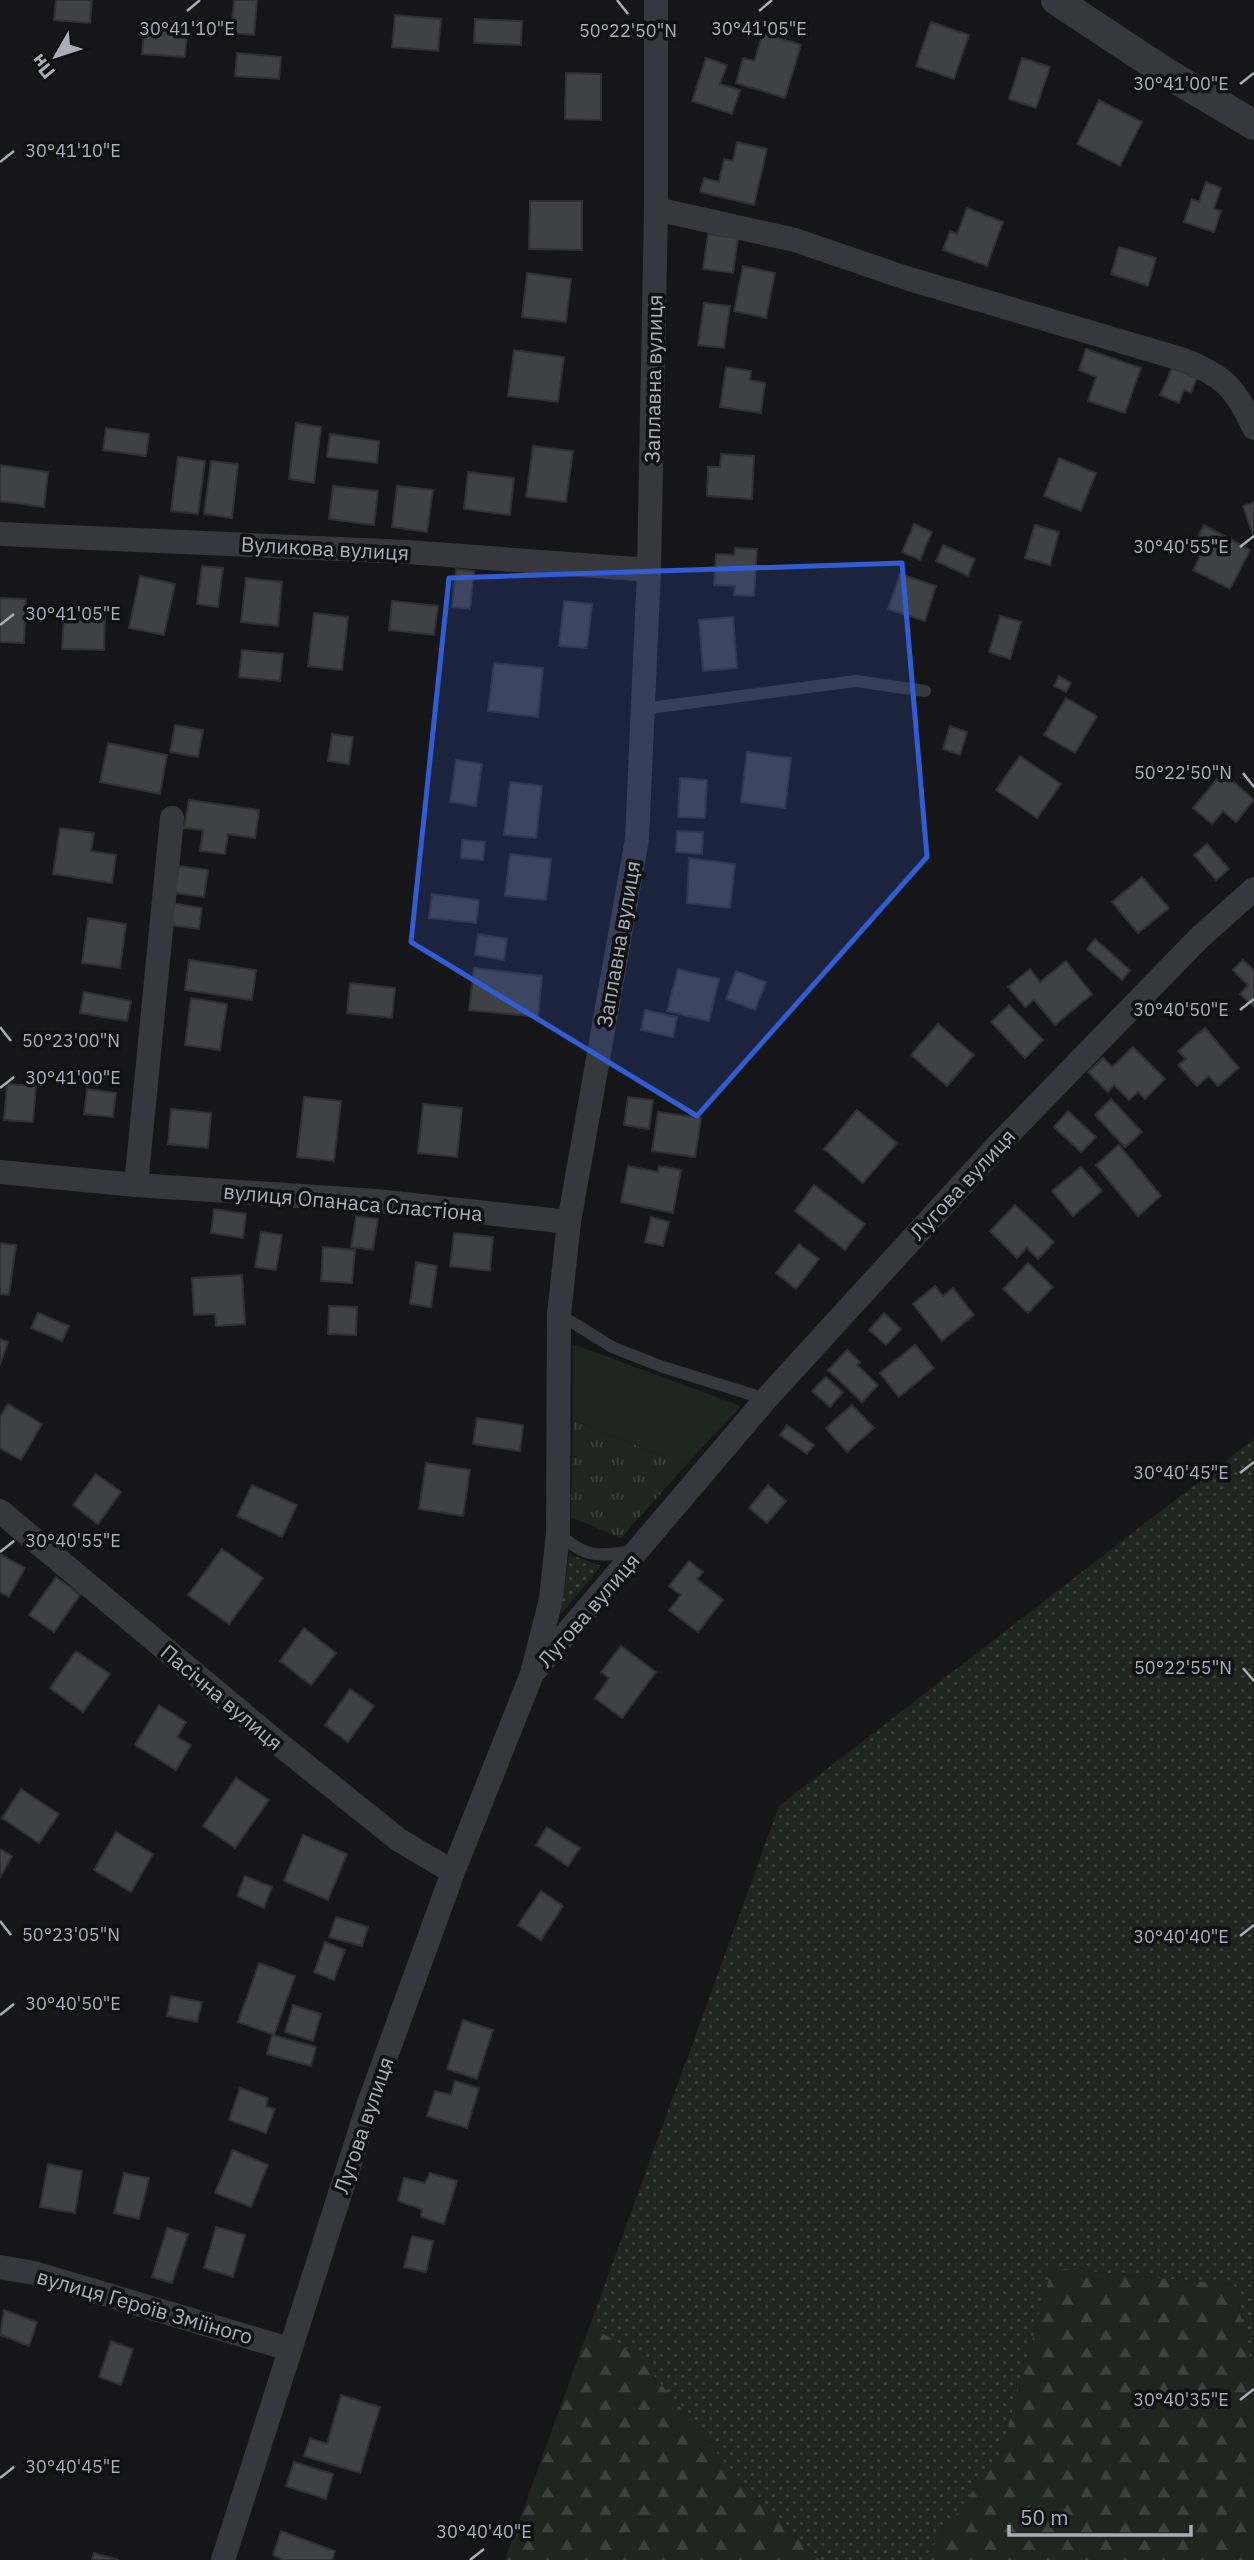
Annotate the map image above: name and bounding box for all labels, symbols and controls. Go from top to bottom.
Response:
text: 30°41'10"E [139,17,235,40]
text: 30°41'05"E [711,17,807,40]
text: 50°22'50"N [579,19,677,42]
north arrow [21,21,91,91]
text: Пн [26,49,60,84]
text: 30°41'00"E [1133,72,1229,95]
text: 30°41'10"E [25,139,121,162]
street label: Заплавна вулиця [638,294,668,464]
street label: Вуликова вулиця [240,530,410,566]
text: 30°40'55"E [1133,535,1229,558]
text: 30°41'05"E [25,602,121,625]
text: 50°22'50"N [1134,761,1232,784]
street label: Заплавна вулиця [590,858,646,1030]
text: 30°40'50"E [1133,998,1229,1021]
text: 50°23'00"N [22,1029,120,1052]
text: 30°41'00"E [25,1066,121,1089]
street label: Лугова вулиця [903,1122,1021,1246]
street label: вулиця Опанаса Сластіона [222,1177,484,1227]
text: 30°40'45"E [1133,1461,1229,1484]
text: 30°40'55"E [25,1529,121,1552]
street label: Лугова вулиця [531,1547,645,1673]
street label: Пасічна вулиця [155,1638,289,1756]
text: 50°22'55"N [1134,1656,1232,1679]
text: 50°23'05"N [22,1923,120,1946]
text: 30°40'40"E [1133,1925,1229,1948]
text: 30°40'50"E [25,1992,121,2015]
street label: Лугова вулиця [327,2053,399,2197]
street label: вулиця Героїв Зміїного [34,2262,256,2350]
text: 30°40'35"E [1133,2388,1229,2411]
text: 30°40'45"E [25,2455,121,2478]
scale bar [1009,2494,1191,2538]
text: 50 m [1020,2503,1069,2531]
text: 30°40'40"E [436,2520,532,2543]

